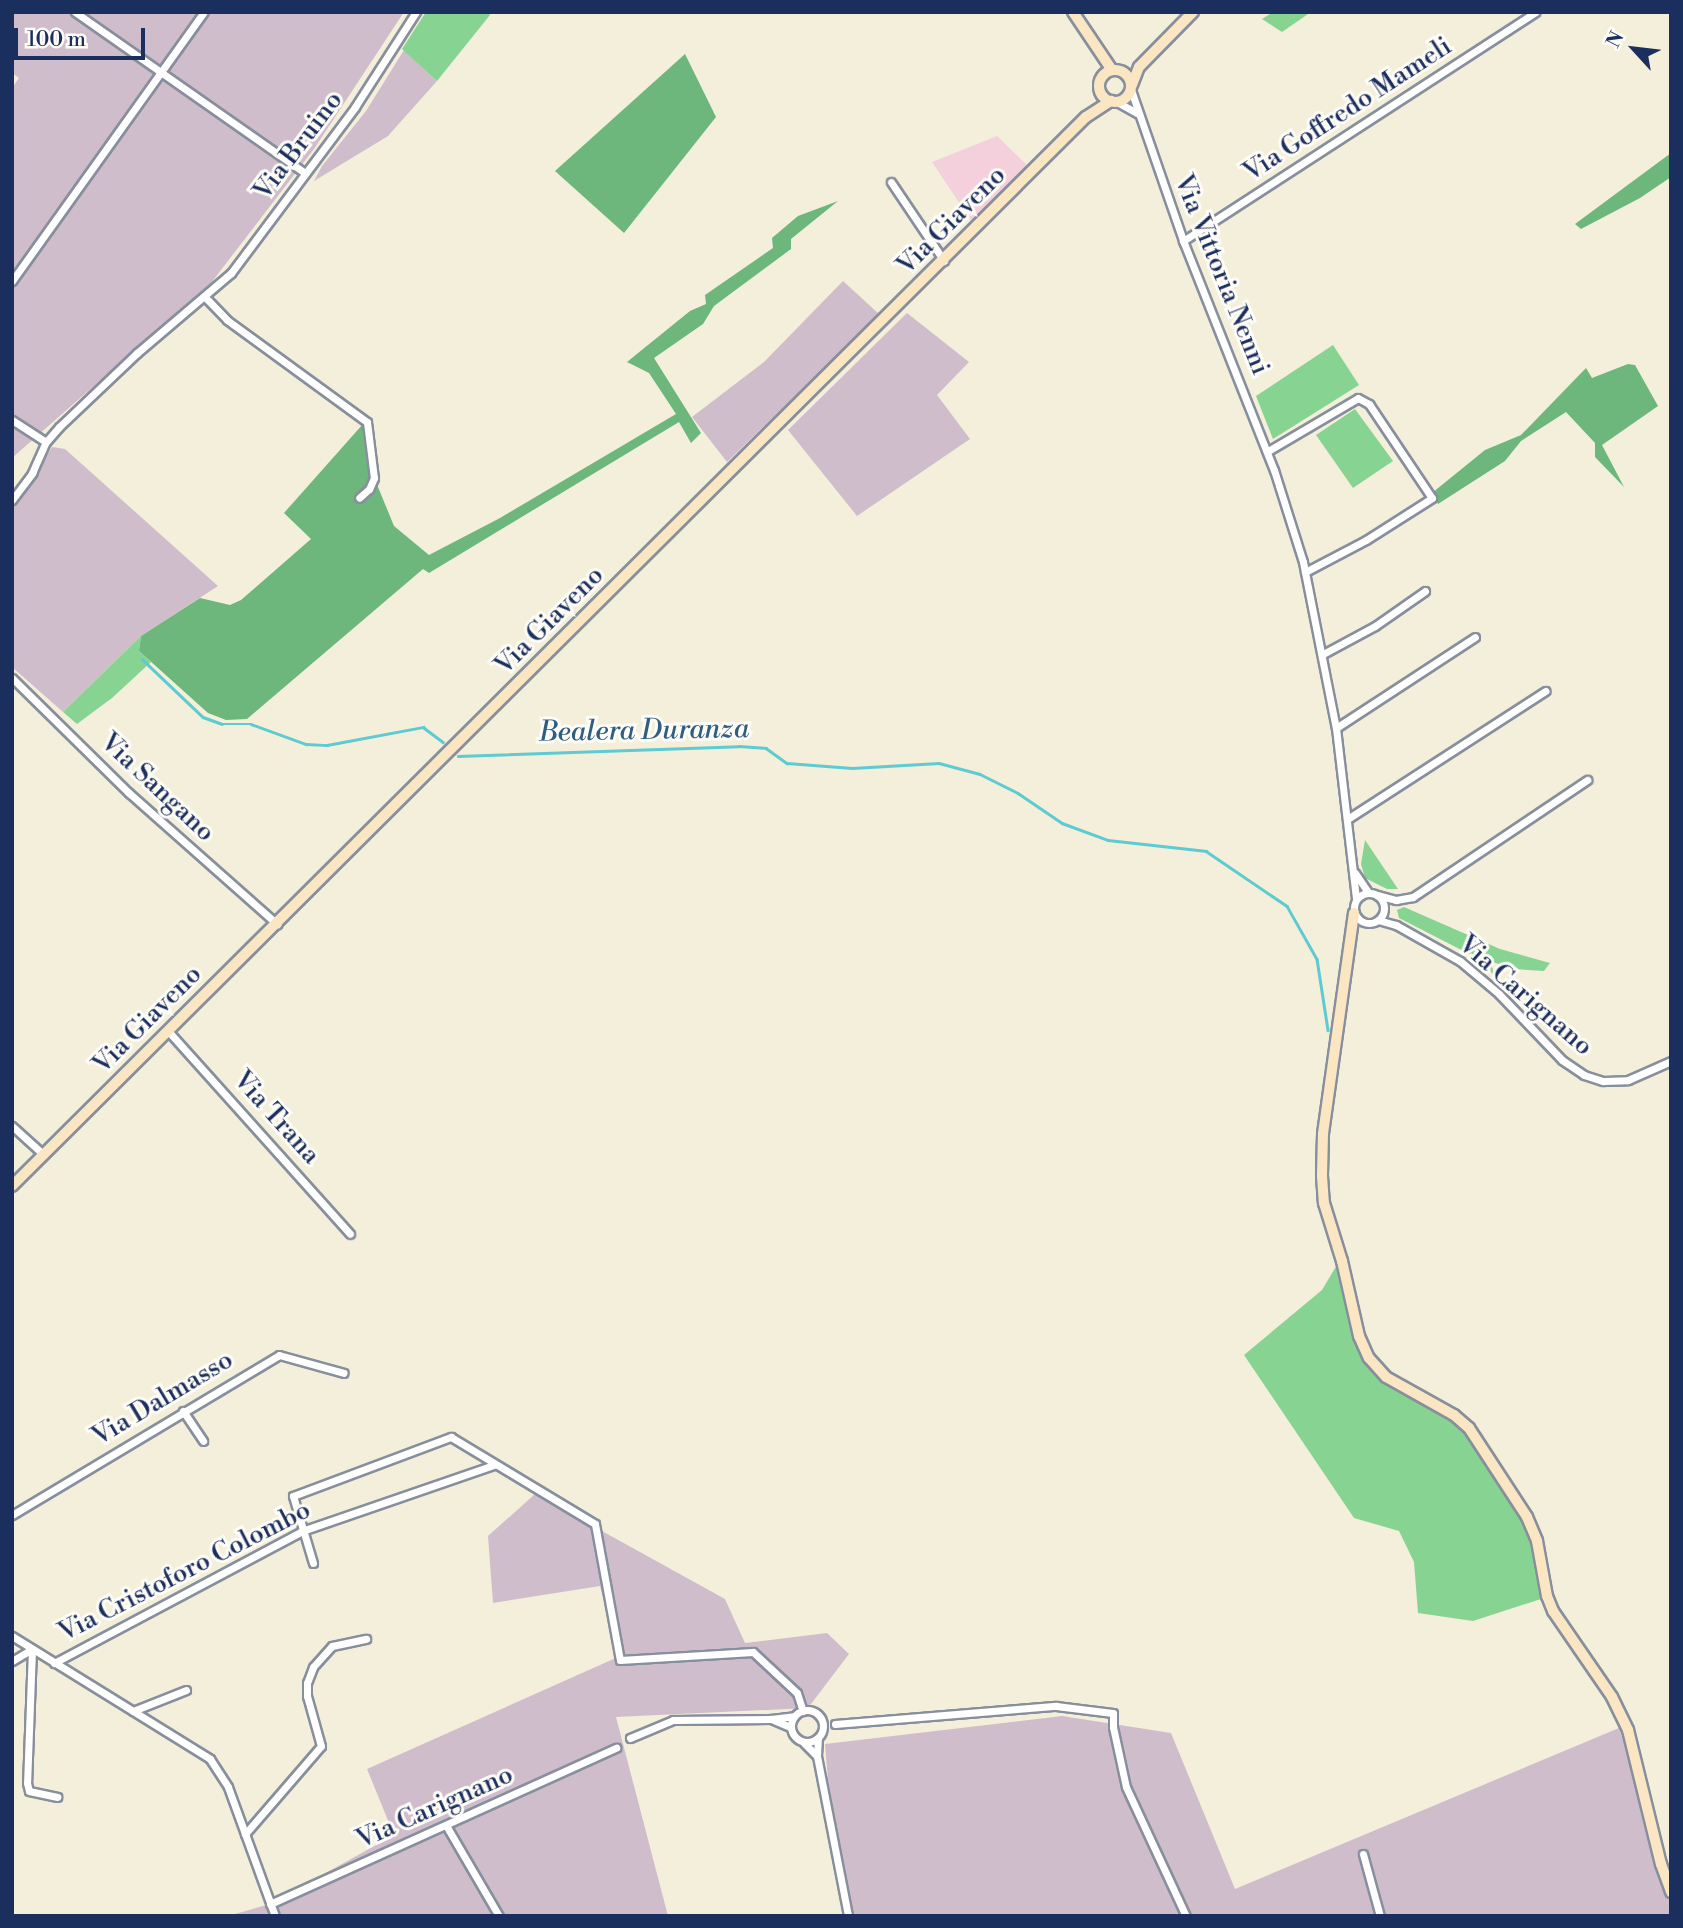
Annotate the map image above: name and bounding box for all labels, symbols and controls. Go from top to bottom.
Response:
scale bar [18,14,149,58]
north arrow [1599,14,1669,84]
text: 100 m [27,27,86,53]
text: N [1601,27,1629,52]
street label: Via Goffredo Mameli [1238,31,1458,189]
street label: Via Bruino [248,86,350,206]
street label: Via Giaveno [891,160,1013,282]
street label: Via Vittoria Nenni [1167,170,1275,380]
street label: Via Giaveno [489,560,611,682]
water label: Bealera Duranza [539,712,749,750]
street label: Via Sangano [94,727,220,849]
street label: Via Carignano [1451,929,1599,1063]
street label: Via Giaveno [87,959,209,1081]
street label: Via Trana [226,1065,326,1171]
street label: Via Dalmasso [87,1345,239,1453]
street label: Via Cristoforo Colombo [54,1495,316,1649]
street label: Via Carignano [352,1760,518,1856]

